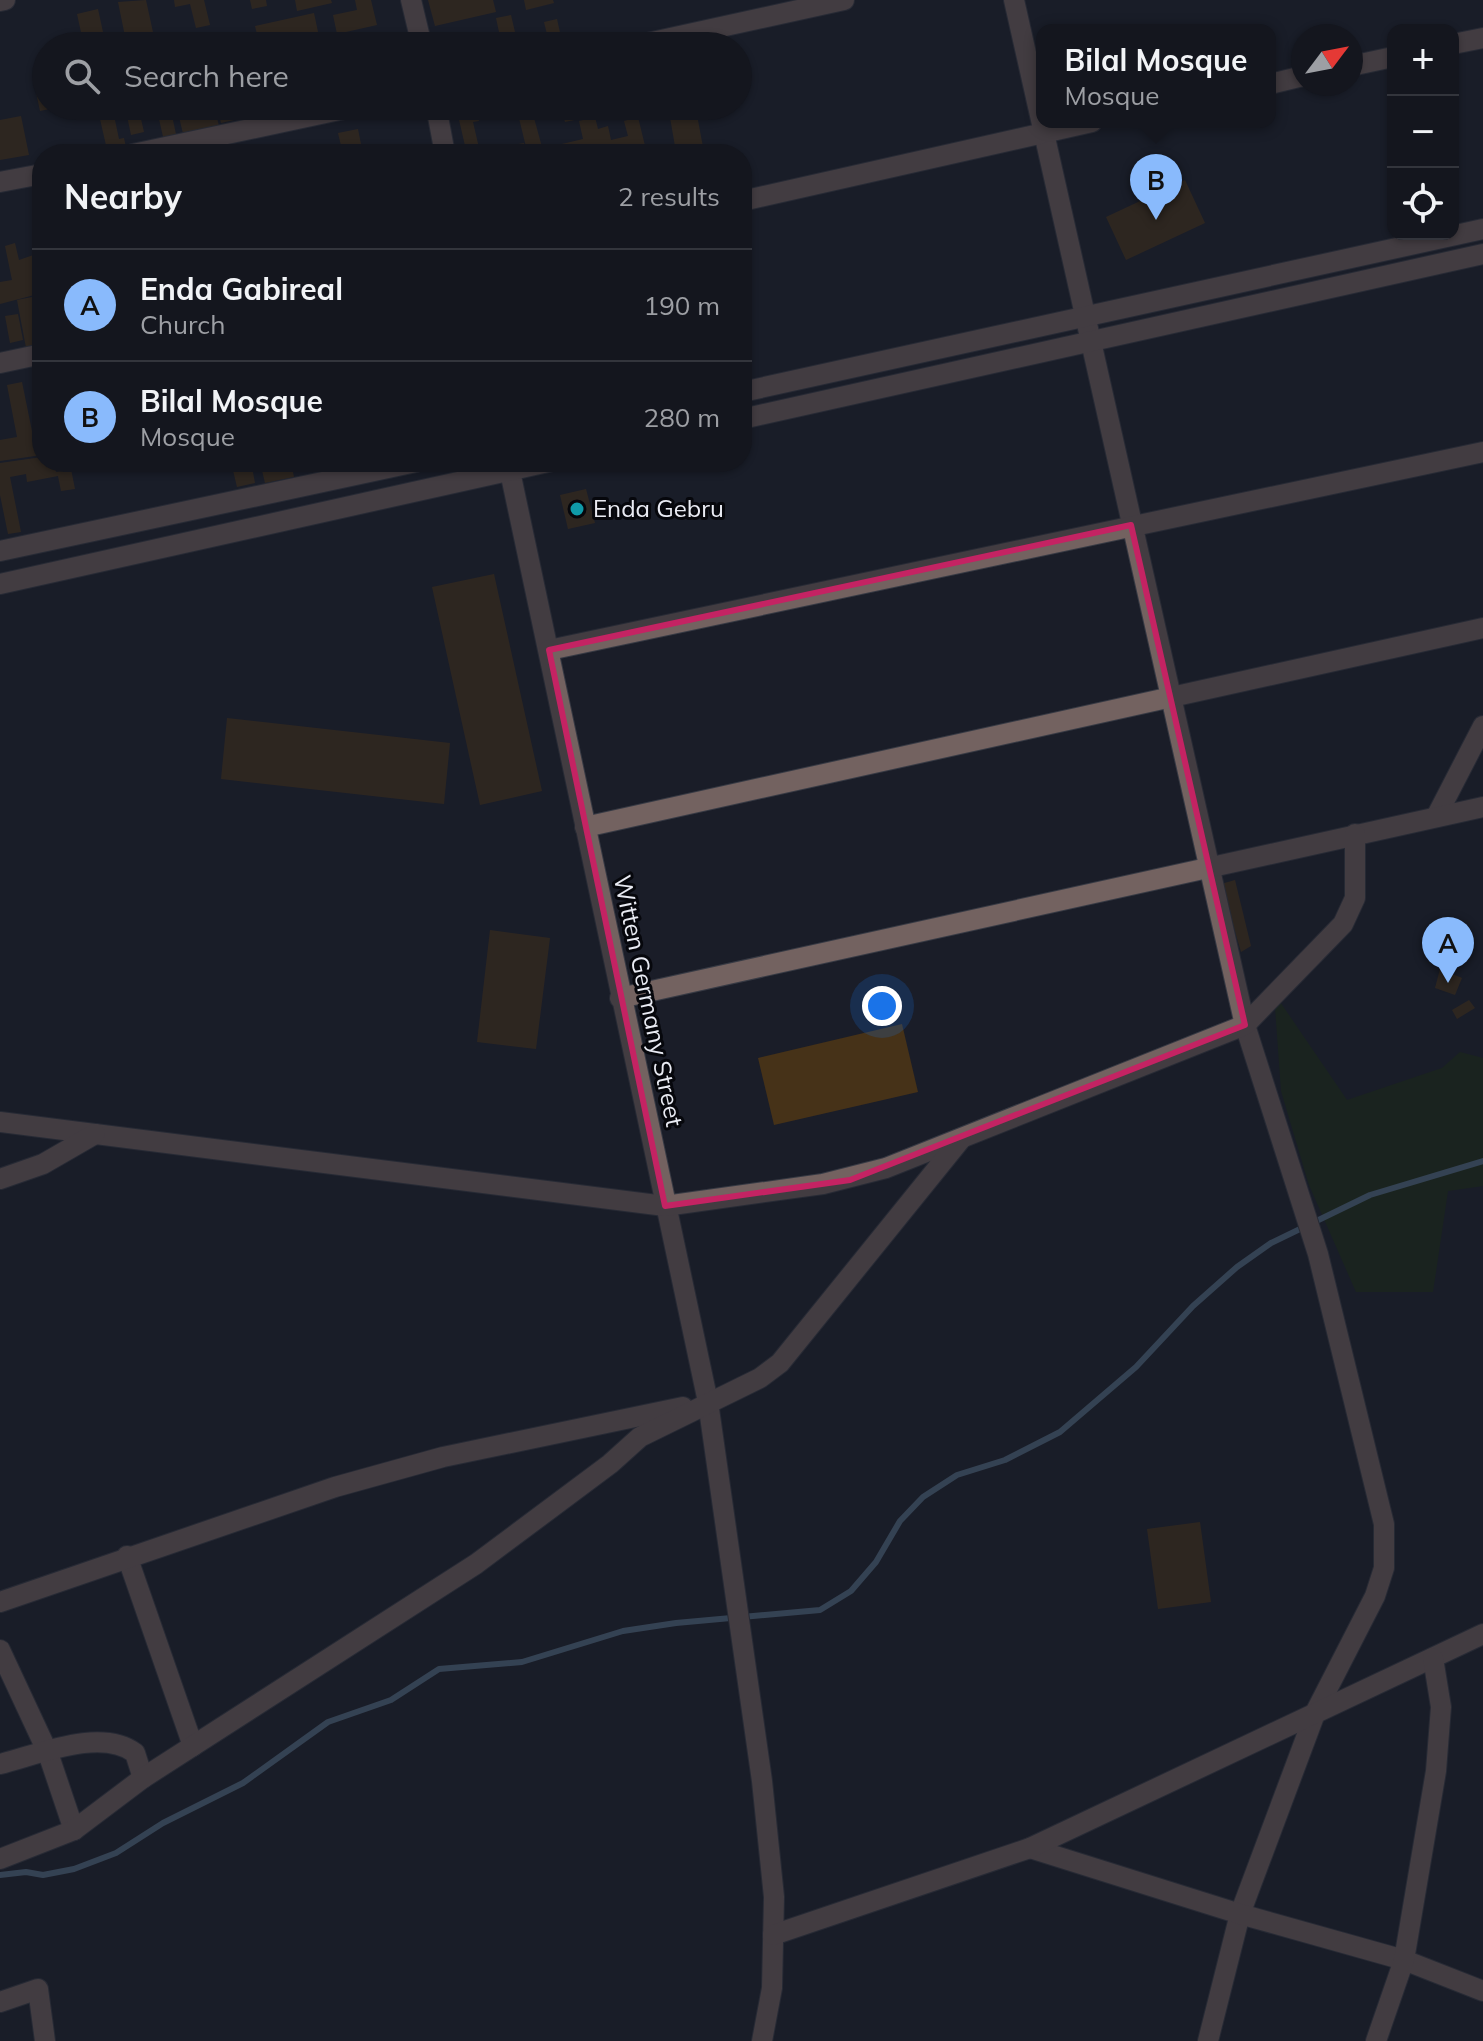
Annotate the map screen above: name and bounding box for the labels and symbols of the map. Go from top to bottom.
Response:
north arrow [1291,24,1363,96]
pin: B [1130,154,1182,220]
place label: Enda Gebru [593,493,724,523]
marker: Enda Gebru [568,500,586,518]
street label: Witten Germany Street [608,872,690,1129]
pin: A [1422,917,1474,983]
your location [862,986,902,1026]

